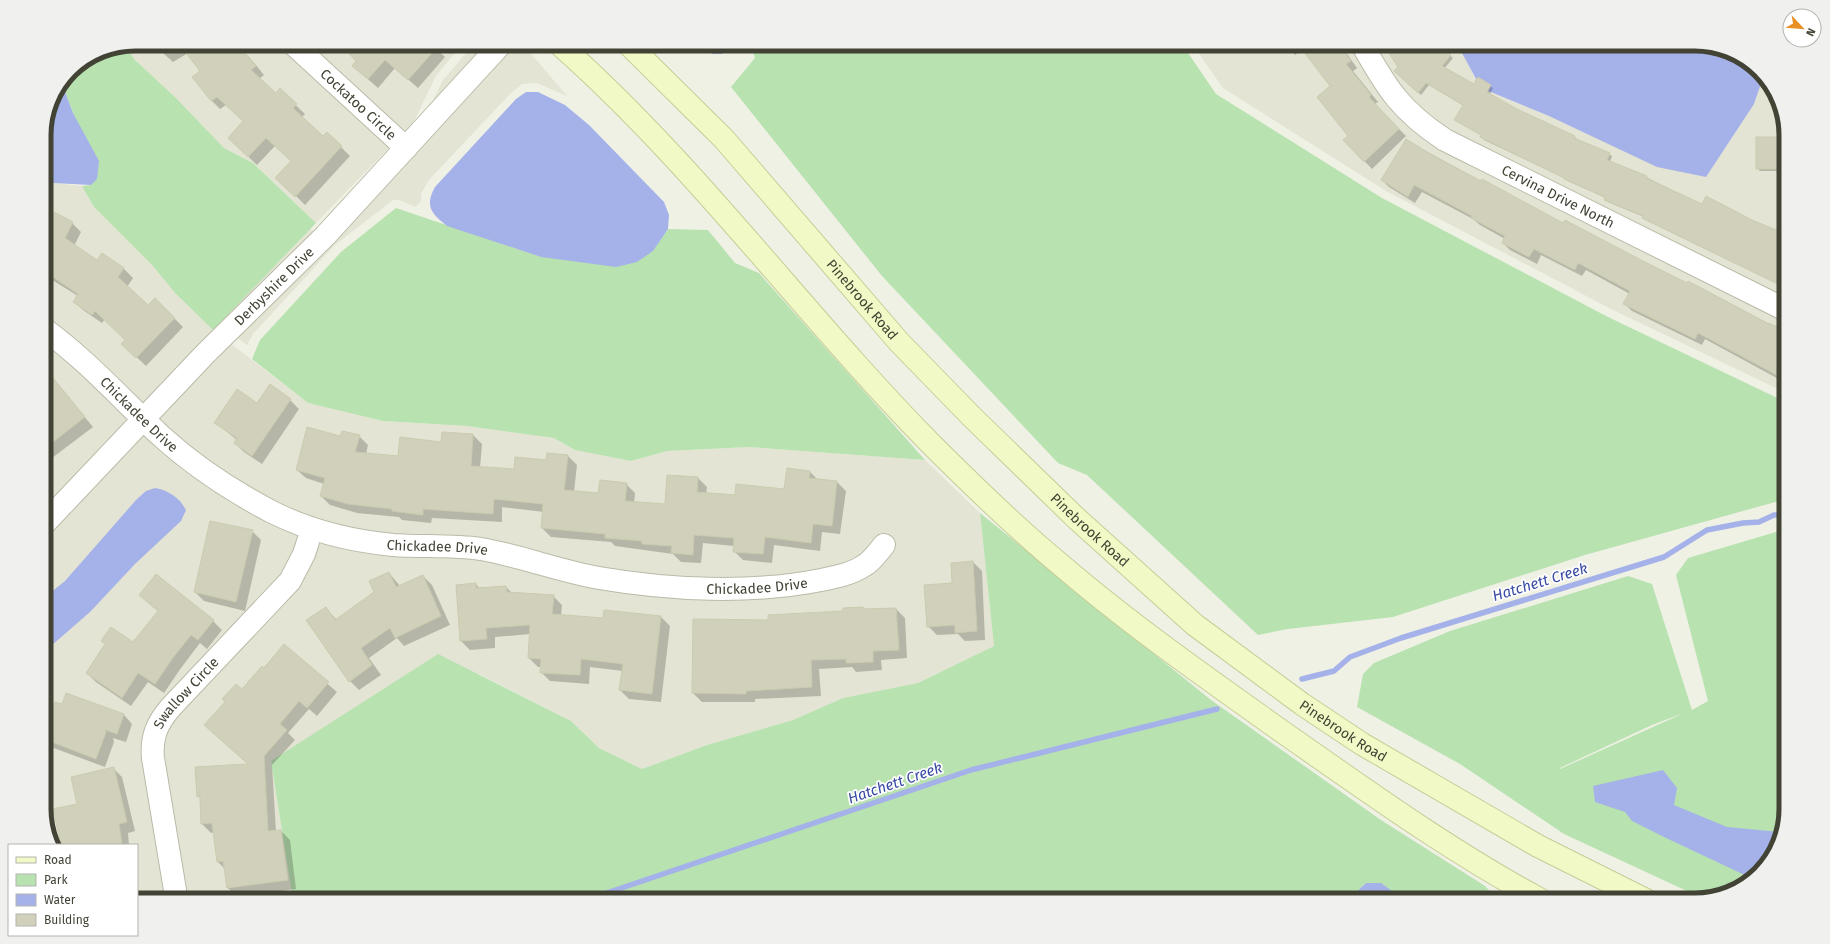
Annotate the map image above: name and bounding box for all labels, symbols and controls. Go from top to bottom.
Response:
north arrow [1782,8,1822,48]
text: N [1803,26,1818,38]
street label: Cockatoo Circle [317,65,400,144]
street label: Cervina Drive North [1499,162,1617,232]
street label: Derbyshire Drive [231,244,318,329]
street label: Pinebrook Road [823,256,901,344]
street label: Chickadee Drive [96,374,181,456]
street label: Pinebrook Road [1047,490,1132,571]
street label: Chickadee Drive [386,536,489,559]
water label: Hatchett Creek [1490,559,1590,605]
street label: Chickadee Drive [706,575,809,598]
street label: Swallow Circle [150,654,223,732]
street label: Pinebrook Road [1296,697,1390,766]
water label: Hatchett Creek [845,758,945,808]
legend [8,844,138,936]
text: Road [44,853,72,867]
text: Park [44,873,68,887]
text: Water [44,893,76,907]
text: Building [44,913,90,927]

